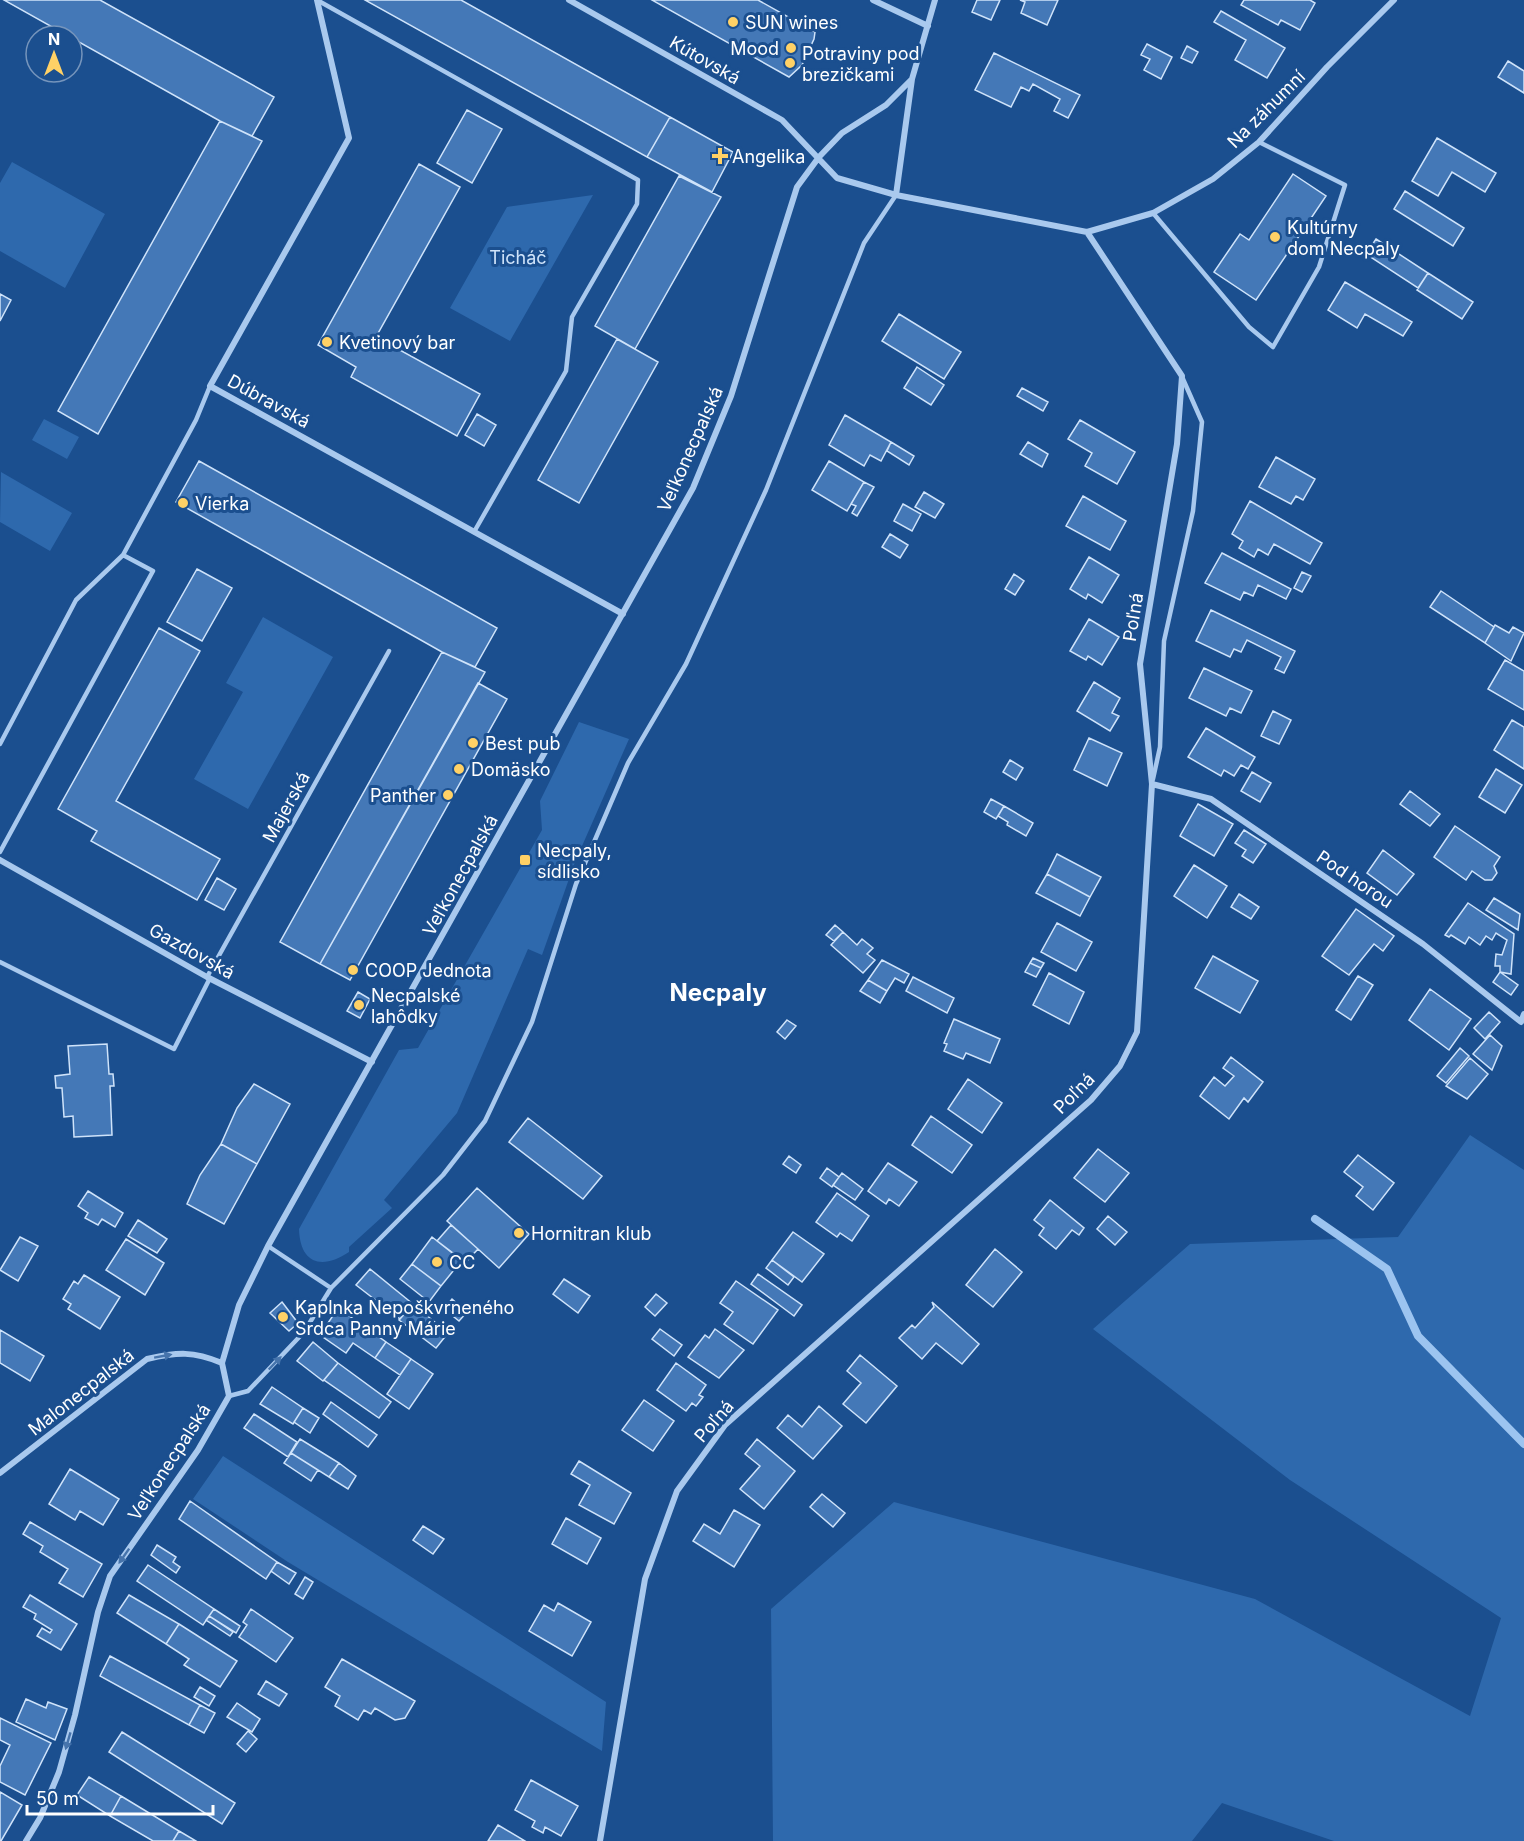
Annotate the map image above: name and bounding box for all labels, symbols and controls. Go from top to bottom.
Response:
place label: SUN wines [745,12,838,33]
marker: SUN wines [726,15,740,29]
north arrow [24,24,84,84]
text: N [48,29,60,49]
street label: Kútovská [666,31,744,89]
place label: Mood [730,38,779,59]
marker: Mood [784,41,798,55]
place label: Potraviny pod brezičkami [802,43,920,85]
marker: Potraviny pod brezičkami [783,56,797,70]
street label: Na záhumní [1223,65,1310,152]
place label: Angelika [732,146,805,167]
marker: Angelika [713,149,727,163]
place label: Kultúrny dom Necpaly [1287,217,1400,259]
marker: Kultúrny dom Necpaly [1268,230,1282,244]
park label: Ticháč [489,247,547,268]
place label: Kvetinový bar [339,332,456,353]
marker: Kvetinový bar [320,335,334,349]
street label: Dúbravská [224,370,314,432]
street label: Veľkonecpalská [653,383,727,515]
place label: Vierka [195,493,249,514]
marker: Vierka [176,496,190,510]
street label: Poľná [1119,591,1147,643]
place label: Best pub [485,733,560,754]
marker: Best pub [466,736,480,750]
place label: Domäsko [471,759,550,780]
marker: Domäsko [452,762,466,776]
street label: Majerská [258,768,314,846]
place label: Panther [370,785,436,806]
marker: Panther [441,788,455,802]
street label: Veľkonecpalská [418,811,502,939]
place label: Necpaly, sídlisko [537,840,612,882]
street label: Pod horou [1313,846,1397,912]
marker: Necpaly, sídlisko [518,853,532,867]
street label: Gazdovská [146,919,238,983]
place label: COOP Jednota [365,960,492,981]
marker: COOP Jednota [346,963,360,977]
district label: Necpaly [669,978,767,1007]
place label: Necpalské lahôdky [371,985,460,1027]
marker: Necpalské lahôdky [352,998,366,1012]
street label: Poľná [1049,1068,1099,1118]
place label: Hornitran klub [531,1223,652,1244]
marker: Hornitran klub [512,1226,526,1240]
place label: CC [449,1252,475,1273]
marker: CC [430,1255,444,1269]
place label: Kaplnka Nepoškvrneného Srdca Panny Márie [295,1297,514,1339]
marker: Kaplnka Nepoškvrneného Srdca Panny Márie [276,1310,290,1324]
street label: Malonecpalská [24,1344,138,1440]
one-way arrow [154,1351,173,1360]
one-way arrow [268,1355,282,1370]
street label: Poľná [690,1396,738,1446]
street label: Veľkonecpalská [123,1400,215,1524]
one-way arrow [118,1548,130,1564]
one-way arrow [63,1733,72,1751]
scale bar [27,1778,213,1816]
text: 50 m [36,1788,79,1809]

